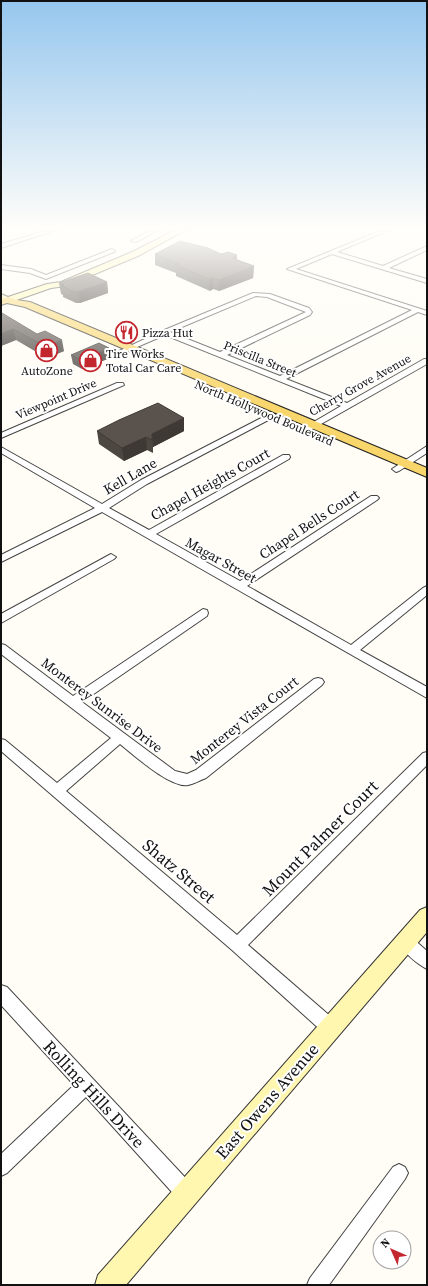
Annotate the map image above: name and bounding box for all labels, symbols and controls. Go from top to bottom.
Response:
restaurant icon: Pizza Hut [114,320,140,346]
place label: Pizza Hut [142,325,193,341]
shop icon: AutoZone [34,337,60,363]
street label: Priscilla Street [221,337,299,381]
place label: Tire Works Total Car Care [106,346,181,376]
shop icon: Tire Works Total Car Care [78,348,104,374]
street label: Cherry Grove Avenue [306,350,414,420]
place label: AutoZone [21,363,73,379]
street label: Viewpoint Drive [13,375,99,423]
street label: North Hollywood Boulevard [192,376,336,450]
street label: Chapel Heights Court [147,443,274,525]
street label: Kell Lane [100,453,160,499]
street label: Chapel Bells Court [255,484,363,564]
street label: Magar Street [182,532,261,588]
street label: Monterey Sunrise Drive [37,653,167,757]
street label: Monterey Vista Court [186,671,303,769]
street label: Mount Palmer Court [257,774,384,901]
street label: Shatz Street [137,833,221,909]
street label: Rolling Hills Drive [38,1035,150,1153]
street label: East Owens Avenue [210,1038,324,1164]
north arrow [372,1230,412,1270]
text: N [377,1235,393,1251]

